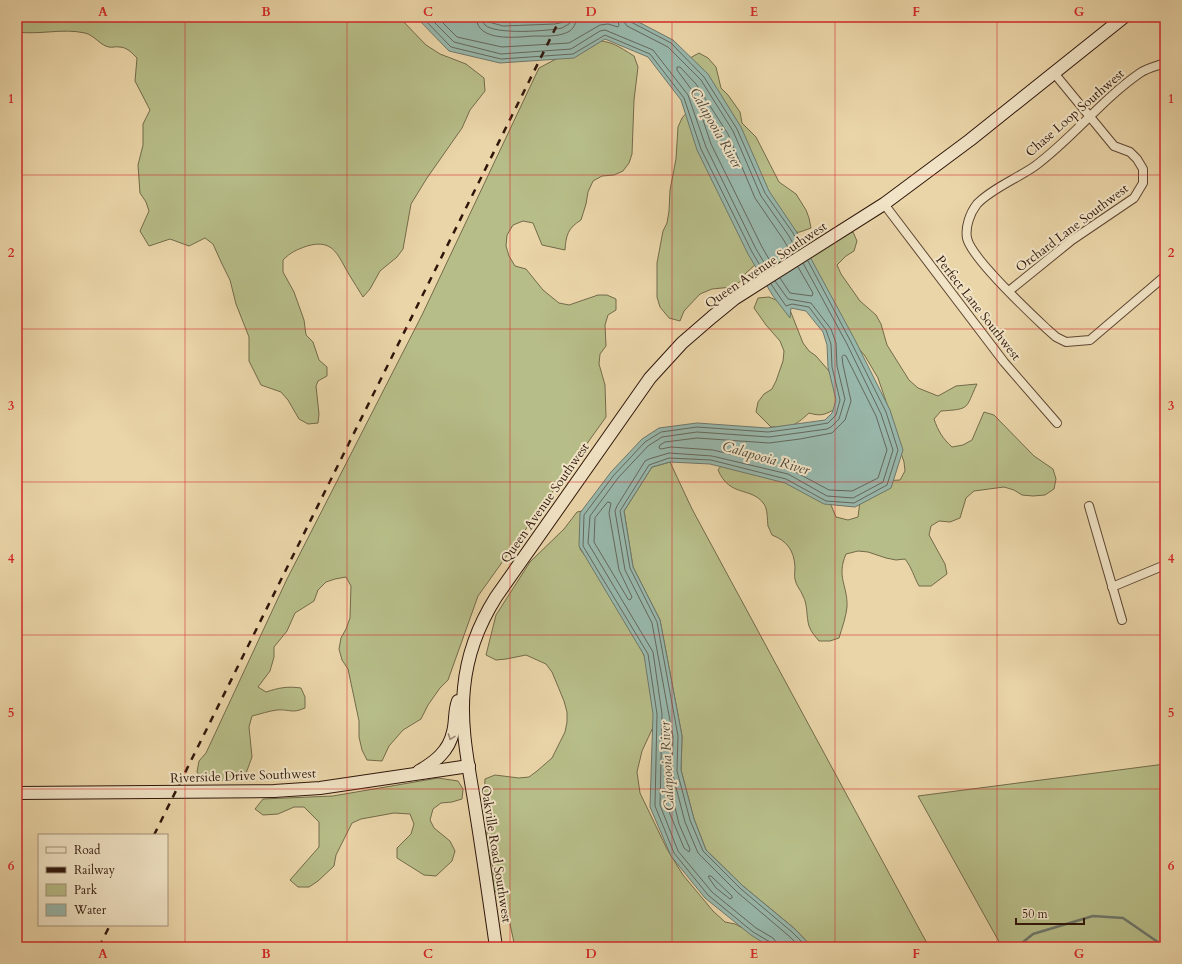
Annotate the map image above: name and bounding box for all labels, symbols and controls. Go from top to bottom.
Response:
text: A [98,3,108,21]
text: B [261,3,271,21]
text: C [423,3,433,21]
text: D [585,3,597,21]
text: E [750,3,758,21]
text: F [912,3,920,21]
text: G [1074,3,1085,21]
street label: Chase Loop Southwest [1022,65,1128,161]
water label: Calapooia River [685,84,747,172]
text: 1 [8,90,14,108]
text: 1 [1168,90,1174,108]
street label: Orchard Lane Southwest [1012,180,1132,276]
street label: Queen Avenue Southwest [702,217,830,313]
text: 2 [8,244,15,262]
text: 2 [1168,244,1175,262]
street label: Perfect Lane Southwest [931,252,1025,364]
text: 3 [8,397,15,415]
text: 3 [1168,397,1175,415]
water label: Calapooia River [720,436,812,480]
street label: Queen Avenue Southwest [497,439,593,567]
text: 4 [8,550,15,568]
text: 4 [1168,550,1175,568]
text: 5 [8,704,14,722]
text: 5 [1168,704,1174,722]
water label: Calapooia River [655,720,679,811]
one-way arrow [448,734,456,741]
street label: Riverside Drive Southwest [170,764,316,788]
street label: Oakville Road Southwest [476,784,516,924]
legend [38,834,168,926]
text: Road [74,842,101,858]
text: 6 [8,857,15,875]
text: 6 [1168,857,1175,875]
text: Railway [74,862,116,878]
text: Park [74,882,98,898]
scale bar [1016,900,1084,926]
text: Water [73,902,107,918]
text: 50 m [1022,906,1049,922]
text: A [98,945,108,963]
text: B [261,945,271,963]
text: C [423,945,433,963]
text: D [585,945,597,963]
text: E [750,945,758,963]
text: F [912,945,920,963]
text: G [1074,945,1085,963]

